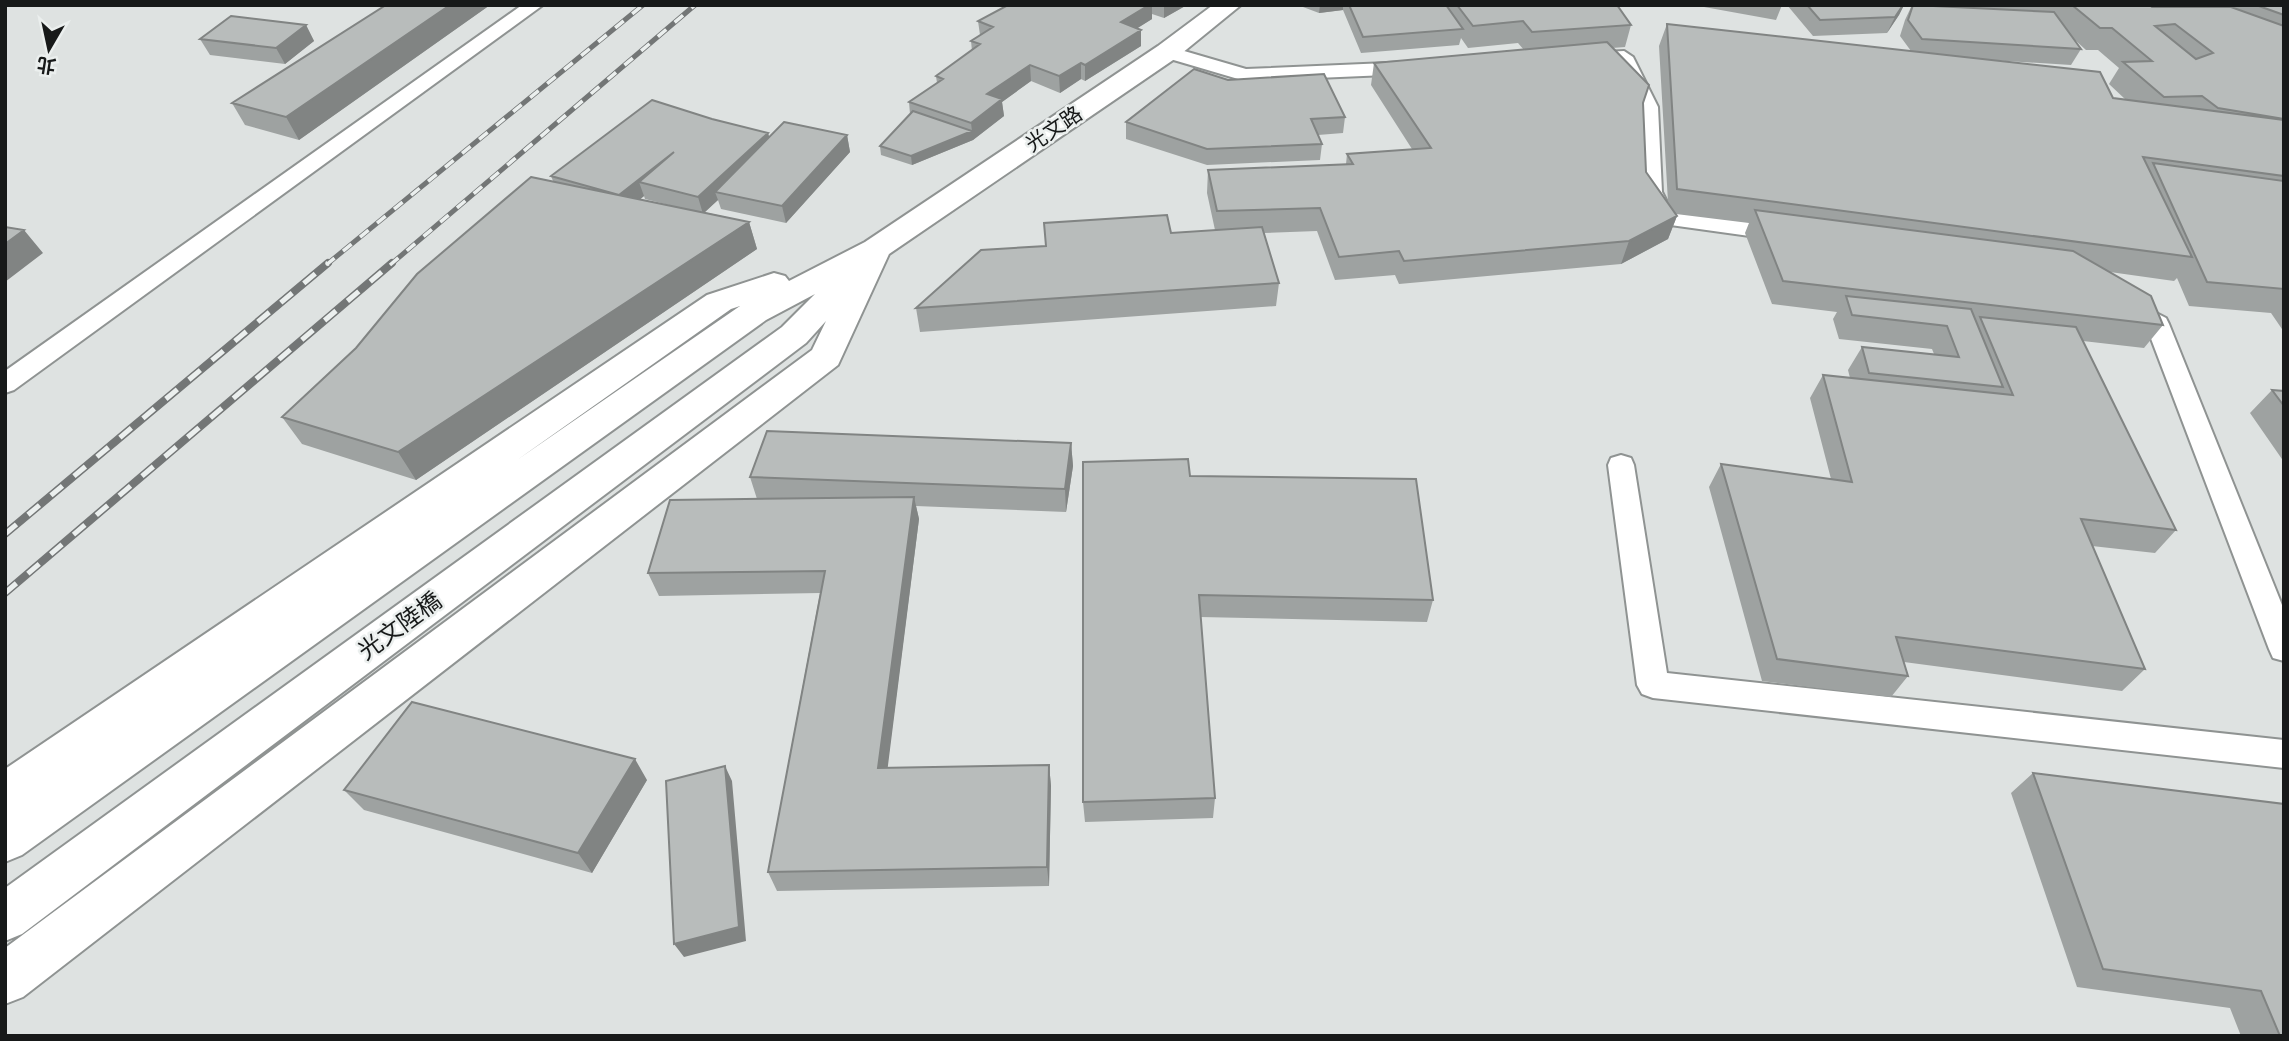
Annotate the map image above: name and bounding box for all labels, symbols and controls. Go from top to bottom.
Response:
north arrow [14,14,84,84]
text: 北 [35,50,58,80]
street label: 光文路 [1019,99,1088,158]
street label: 光文陸橋 [351,584,448,667]

